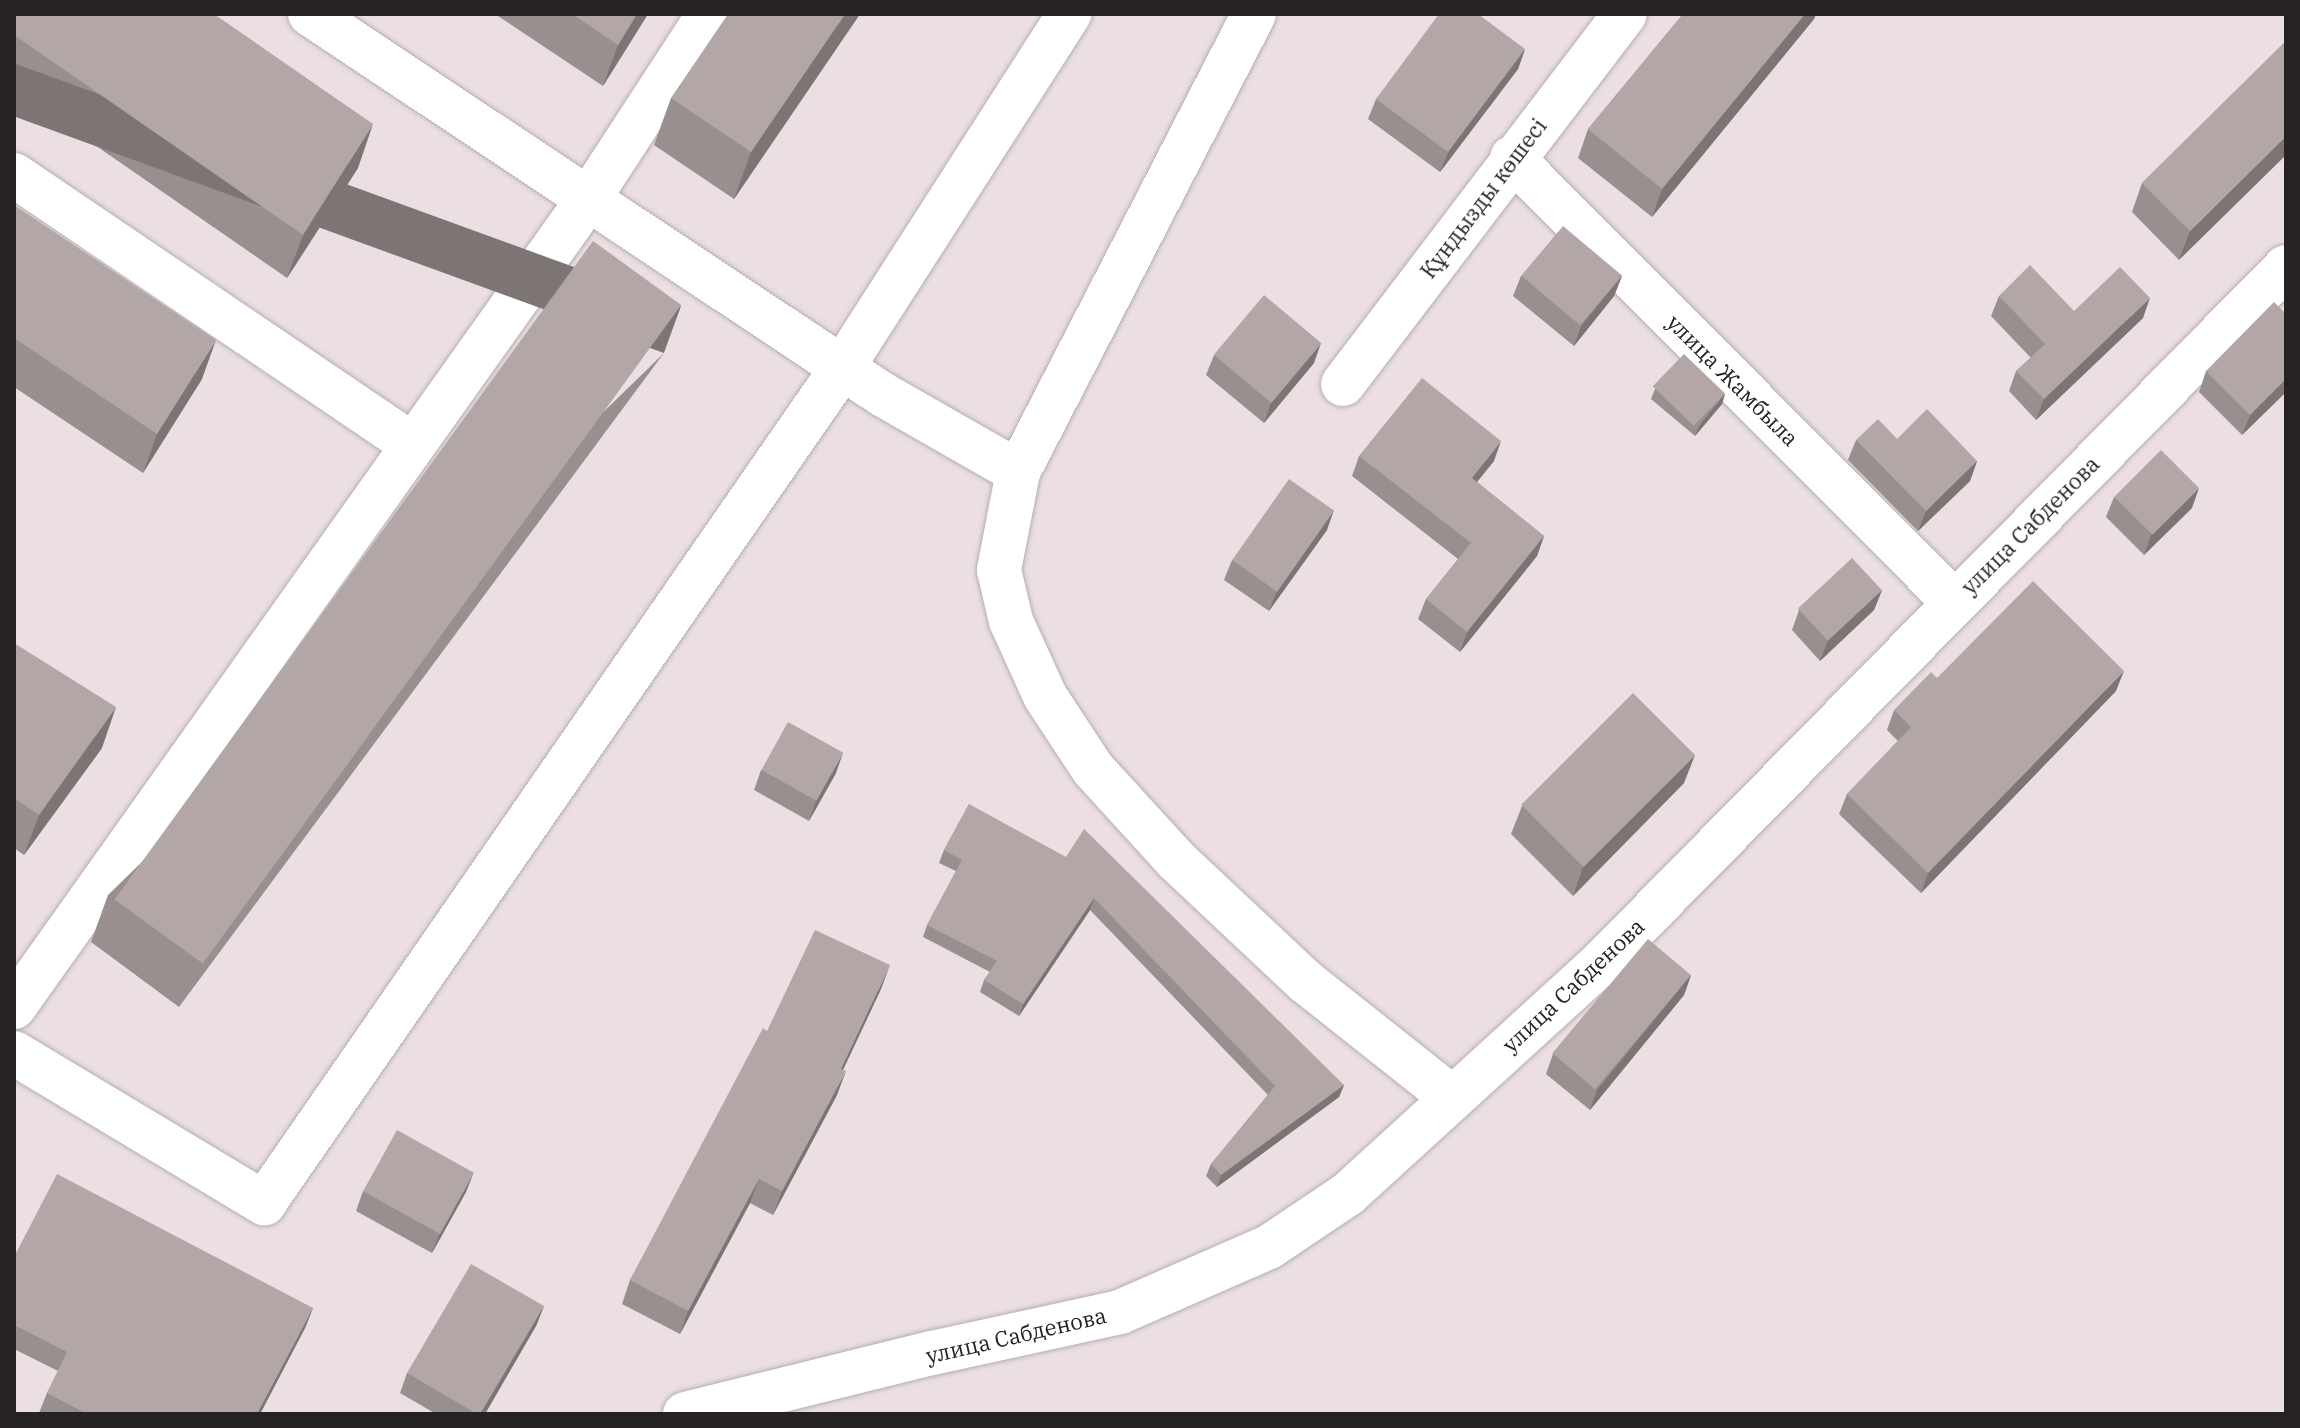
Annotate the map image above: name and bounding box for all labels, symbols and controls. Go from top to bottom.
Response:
street label: Құндызды көшесі [1414,113,1552,283]
street label: улица Жамбыла [1662,309,1804,451]
street label: улица Сабденова [1956,451,2104,599]
street label: улица Сабденова [1497,913,1649,1057]
street label: улица Сабденова [923,1301,1109,1369]

